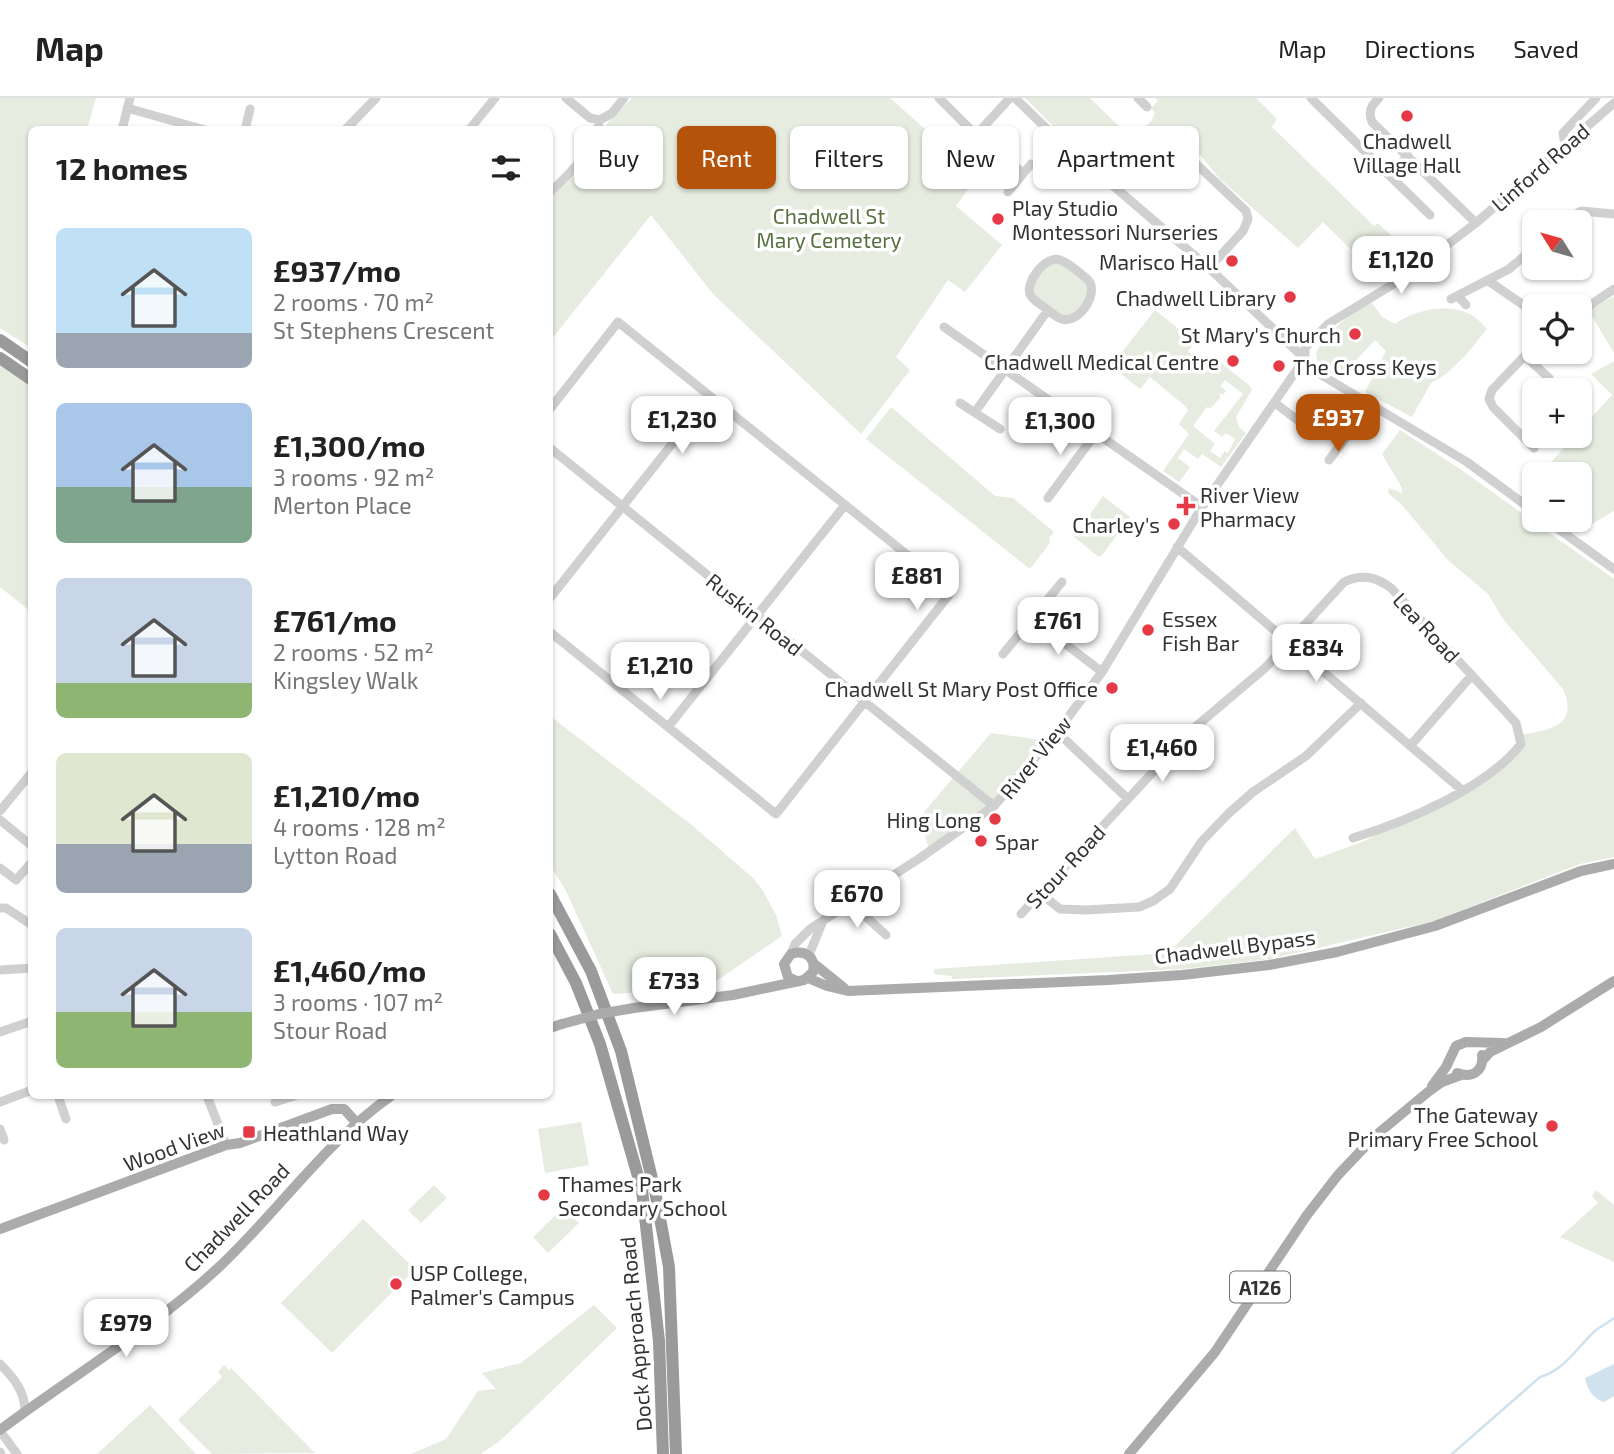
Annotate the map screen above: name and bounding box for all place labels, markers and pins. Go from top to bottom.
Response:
marker: Chadwell Village Hall [1399,108,1415,124]
place label: Chadwell Village Hall [1353,128,1462,177]
place label: Play Studio Montessori Nurseries [1012,195,1218,244]
marker: Play Studio Montessori Nurseries [990,211,1006,227]
pin: £1,120 [1344,236,1458,296]
place label: Marisco Hall [1099,249,1219,274]
marker: Marisco Hall [1224,253,1240,269]
place label: Chadwell Library [1116,285,1276,310]
marker: Chadwell Library [1282,289,1298,305]
place label: St Mary's Church [1181,322,1341,347]
marker: St Mary's Church [1347,326,1363,342]
place label: Chadwell Medical Centre [984,349,1219,374]
marker: Chadwell Medical Centre [1225,353,1241,369]
place label: The Cross Keys [1293,354,1437,379]
marker: The Cross Keys [1271,358,1287,374]
pin: £937 [1297,394,1379,454]
pin: £1,230 [625,396,739,456]
pin: £1,300 [1003,398,1117,457]
place label: River View Pharmacy [1200,482,1299,531]
marker: River View Pharmacy [1178,498,1194,514]
place label: Charley's [1072,512,1160,537]
marker: Charley's [1166,516,1182,532]
pin: £881 [876,552,958,612]
pin: £761 [1017,598,1099,657]
place label: Essex Fish Bar [1162,606,1240,655]
marker: Essex Fish Bar [1140,622,1156,638]
pin: £834 [1275,624,1357,684]
pin: £1,210 [603,642,717,702]
place label: Chadwell St Mary Post Office [825,676,1098,701]
marker: Chadwell St Mary Post Office [1104,680,1120,696]
pin: £1,460 [1105,724,1219,784]
place label: Hing Long [887,807,981,832]
marker: Hing Long [987,811,1003,827]
place label: Spar [995,829,1039,854]
marker: Spar [973,833,989,849]
pin: £670 [816,870,898,930]
pin: £733 [633,958,715,1017]
place label: The Gateway Primary Free School [1348,1102,1539,1151]
marker: The Gateway Primary Free School [1544,1118,1560,1134]
place label: Heathland Way [263,1120,409,1145]
marker: Heathland Way [241,1124,257,1140]
place label: Thames Park Secondary School [558,1171,728,1220]
marker: Thames Park Secondary School [536,1187,552,1203]
place label: USP College, Palmer's Campus [410,1260,575,1309]
marker: USP College, Palmer's Campus [388,1276,404,1292]
pin: £979 [85,1300,167,1359]

